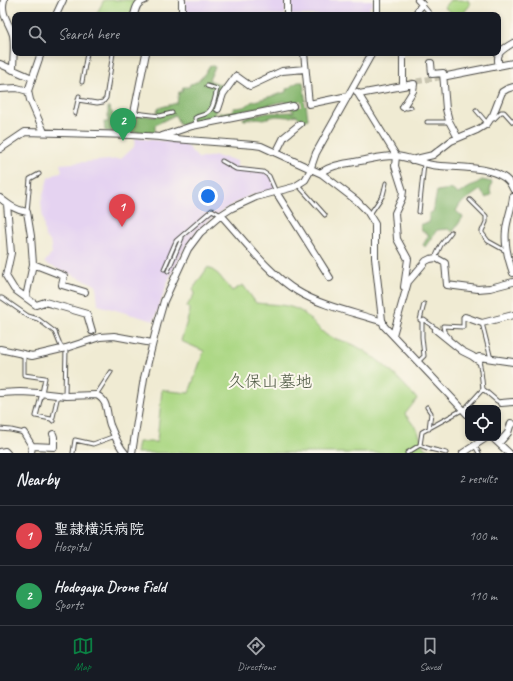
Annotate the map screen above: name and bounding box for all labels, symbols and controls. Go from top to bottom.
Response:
search box [12,12,501,56]
icon: search [26,23,48,45]
text: Search here [58,25,119,44]
pin: 2 [110,108,136,141]
your location [198,186,218,206]
pin: 1 [109,194,135,227]
park label: 久保山墓地 [228,371,313,392]
map controls [465,405,501,441]
button: locate [465,405,501,441]
text: Nearby [16,469,59,490]
text: 2 results [459,471,497,487]
text: 聖隷横浜病院 [54,520,144,539]
text: 1 [26,528,32,544]
text: 100 m [469,528,497,544]
text: Hospital [54,539,90,555]
text: Hodogaya Drone Field [54,578,166,597]
text: 2 [26,588,32,604]
text: 110 m [469,588,497,604]
text: Sports [54,597,83,613]
tab: Map [72,635,94,673]
tab: Directions [237,635,276,673]
tab: Saved [419,635,441,673]

